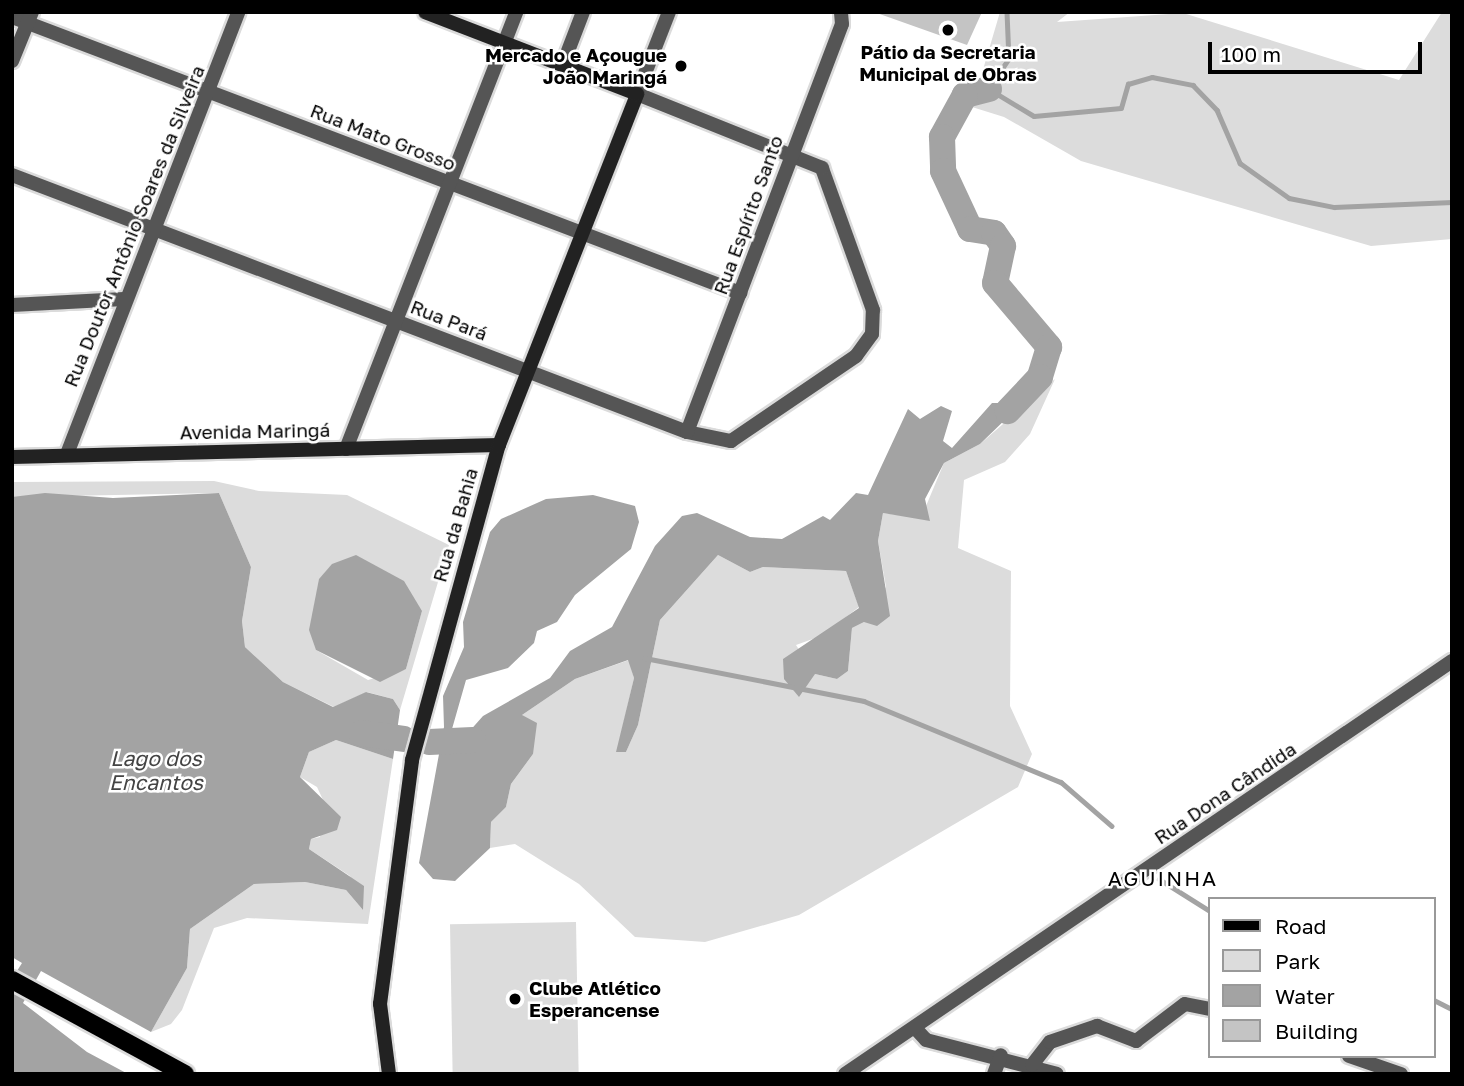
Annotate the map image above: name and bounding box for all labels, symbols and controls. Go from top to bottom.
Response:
marker: Pátio da Secretaria Municipal de Obras [940,22,956,38]
scale bar [1212,28,1426,72]
place label: Pátio da Secretaria Municipal de Obras [859,41,1037,85]
text: 100 m [1221,41,1281,67]
place label: Mercado e Açougue João Maringá [485,44,667,88]
marker: Mercado e Açougue João Maringá [673,58,689,74]
street label: Rua Doutor Antônio Soares da Silveira [59,62,209,390]
street label: Rua Mato Grosso [307,99,459,175]
street label: Rua Espírito Santo [709,132,787,298]
street label: Rua Pará [407,295,491,345]
street label: Avenida Maringá [180,418,330,444]
street label: Rua da Bahia [428,465,482,585]
street label: Rua Dona Cândida [1150,737,1300,849]
water label: Lago dos Encantos [109,745,203,795]
district label: AGUINHA [1109,865,1217,891]
legend [1208,897,1436,1058]
text: Road [1275,913,1326,939]
text: Park [1275,948,1320,974]
place label: Clube Atlético Esperancense [529,977,661,1021]
text: Water [1275,983,1335,1009]
marker: Clube Atlético Esperancense [507,991,523,1007]
text: Building [1275,1018,1358,1044]

